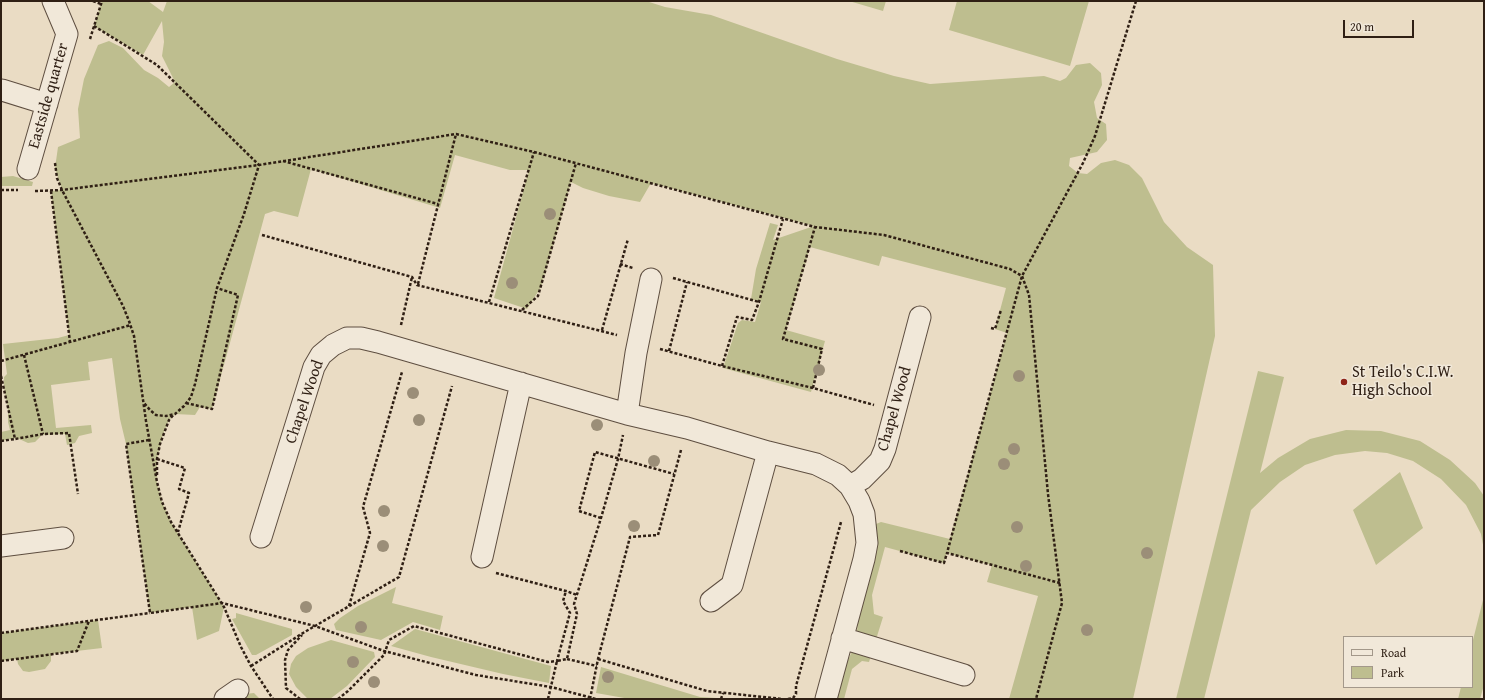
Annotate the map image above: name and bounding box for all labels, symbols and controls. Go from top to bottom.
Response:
scale bar [1345,12,1416,38]
text: 20 m [1350,18,1374,35]
street label: Eastside quarter [25,41,73,151]
street label: Chapel Wood [282,358,328,446]
place label: St Teilo's C.I.W. High School [1352,363,1453,401]
street label: Chapel Wood [874,364,916,454]
marker: St Teilo's C.I.W. High School [1339,377,1349,387]
legend [1343,636,1473,688]
text: Road [1381,644,1406,661]
text: Park [1381,664,1404,681]

